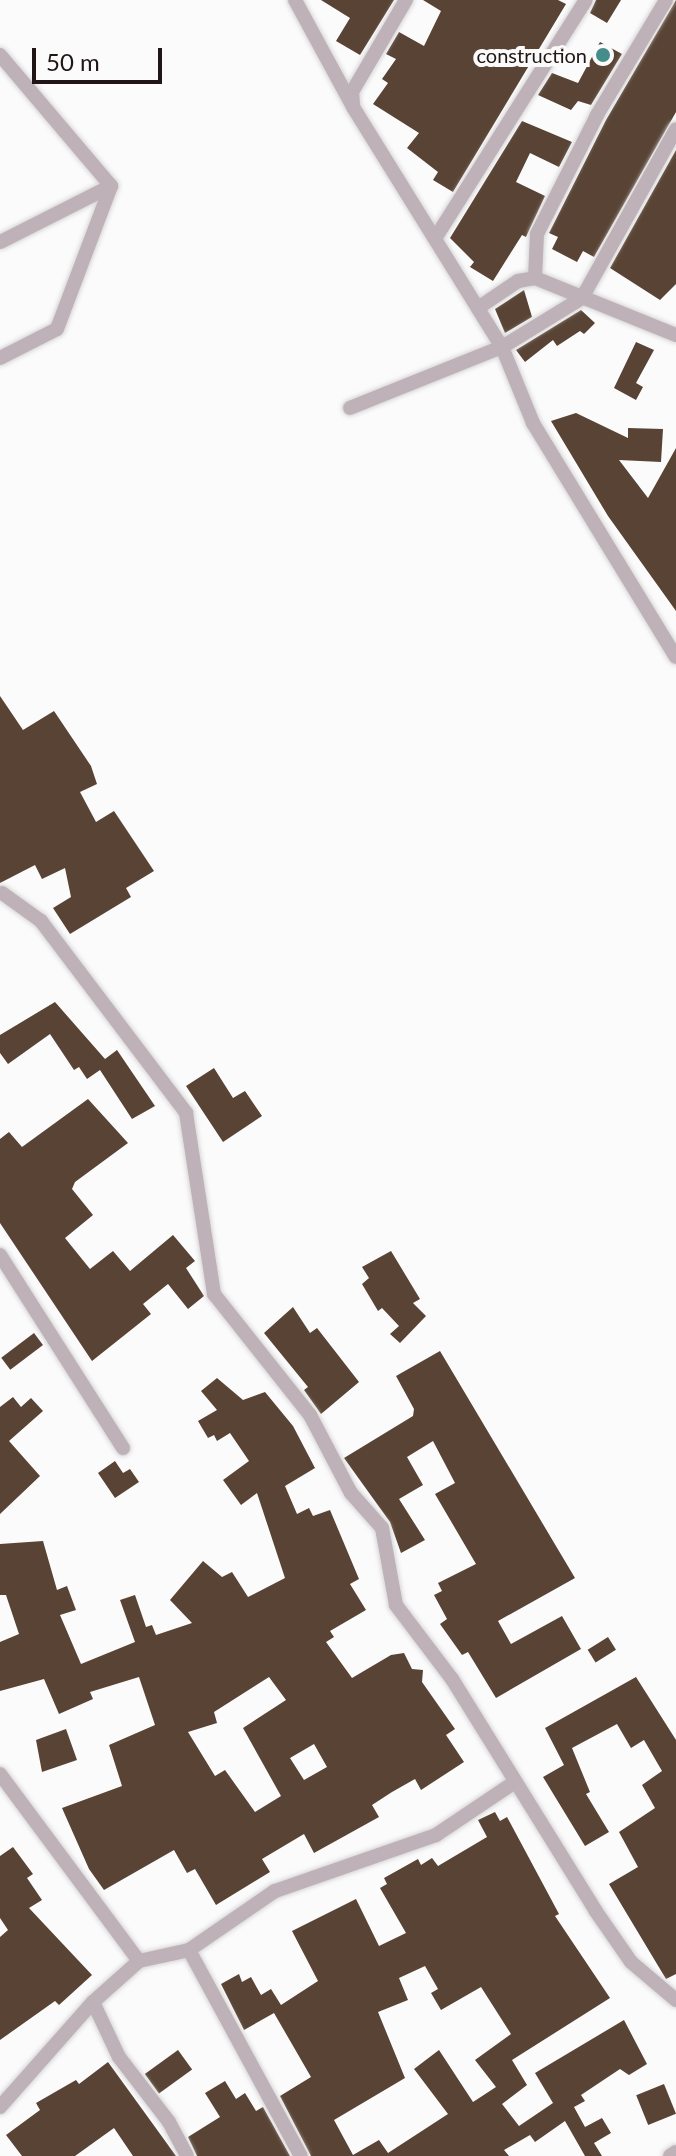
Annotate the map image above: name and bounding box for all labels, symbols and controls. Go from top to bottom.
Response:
scale bar [36,32,166,82]
place label: construction [477,43,587,67]
marker: construction [594,46,612,64]
text: 50 m [46,47,100,76]

